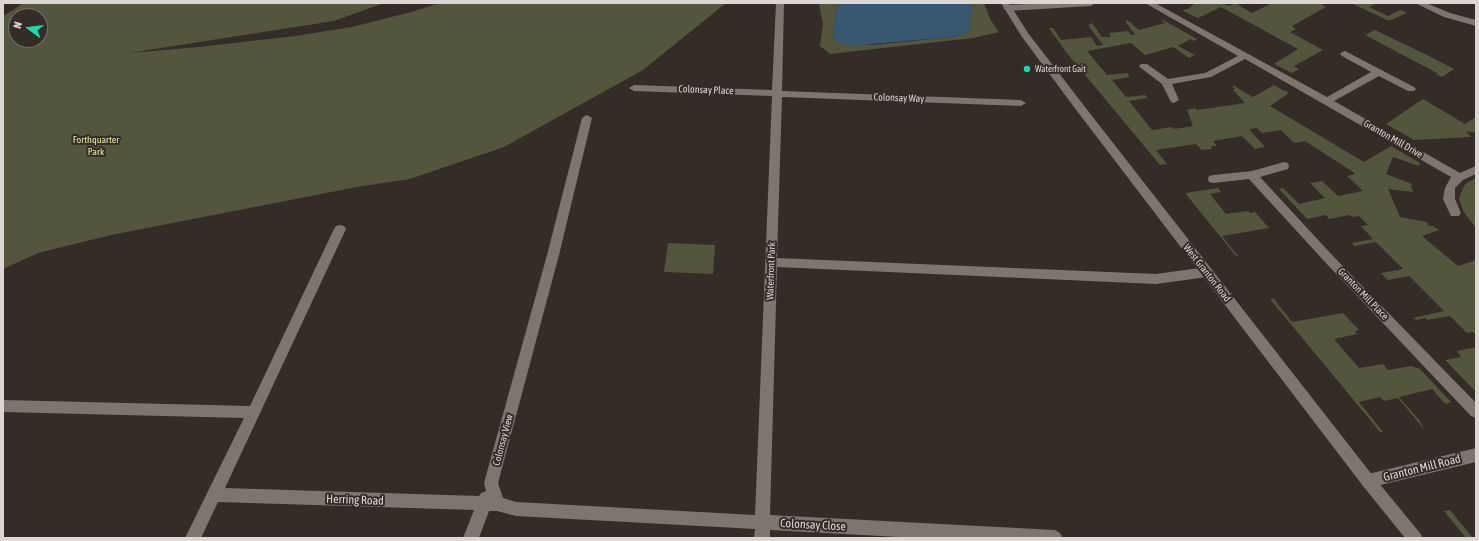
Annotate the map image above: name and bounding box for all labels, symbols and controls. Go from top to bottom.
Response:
north arrow [8,8,48,48]
text: N [11,20,24,30]
marker: Waterfront Gait [1022,64,1032,74]
place label: Waterfront Gait [1035,64,1086,74]
street label: Colonsay Place [678,83,734,97]
street label: Colonsay Way [873,91,925,105]
street label: Granton Mill Drive [1361,117,1425,161]
park label: Forthquarter Park [73,134,119,158]
street label: Waterfront Park [764,242,778,300]
street label: West Granton Road [1181,242,1233,304]
street label: Granton Mill Place [1335,266,1391,322]
street label: Colonsay View [490,413,516,467]
street label: Granton Mill Road [1382,451,1462,485]
street label: Herring Road [326,492,384,508]
street label: Colonsay Close [780,516,846,534]

